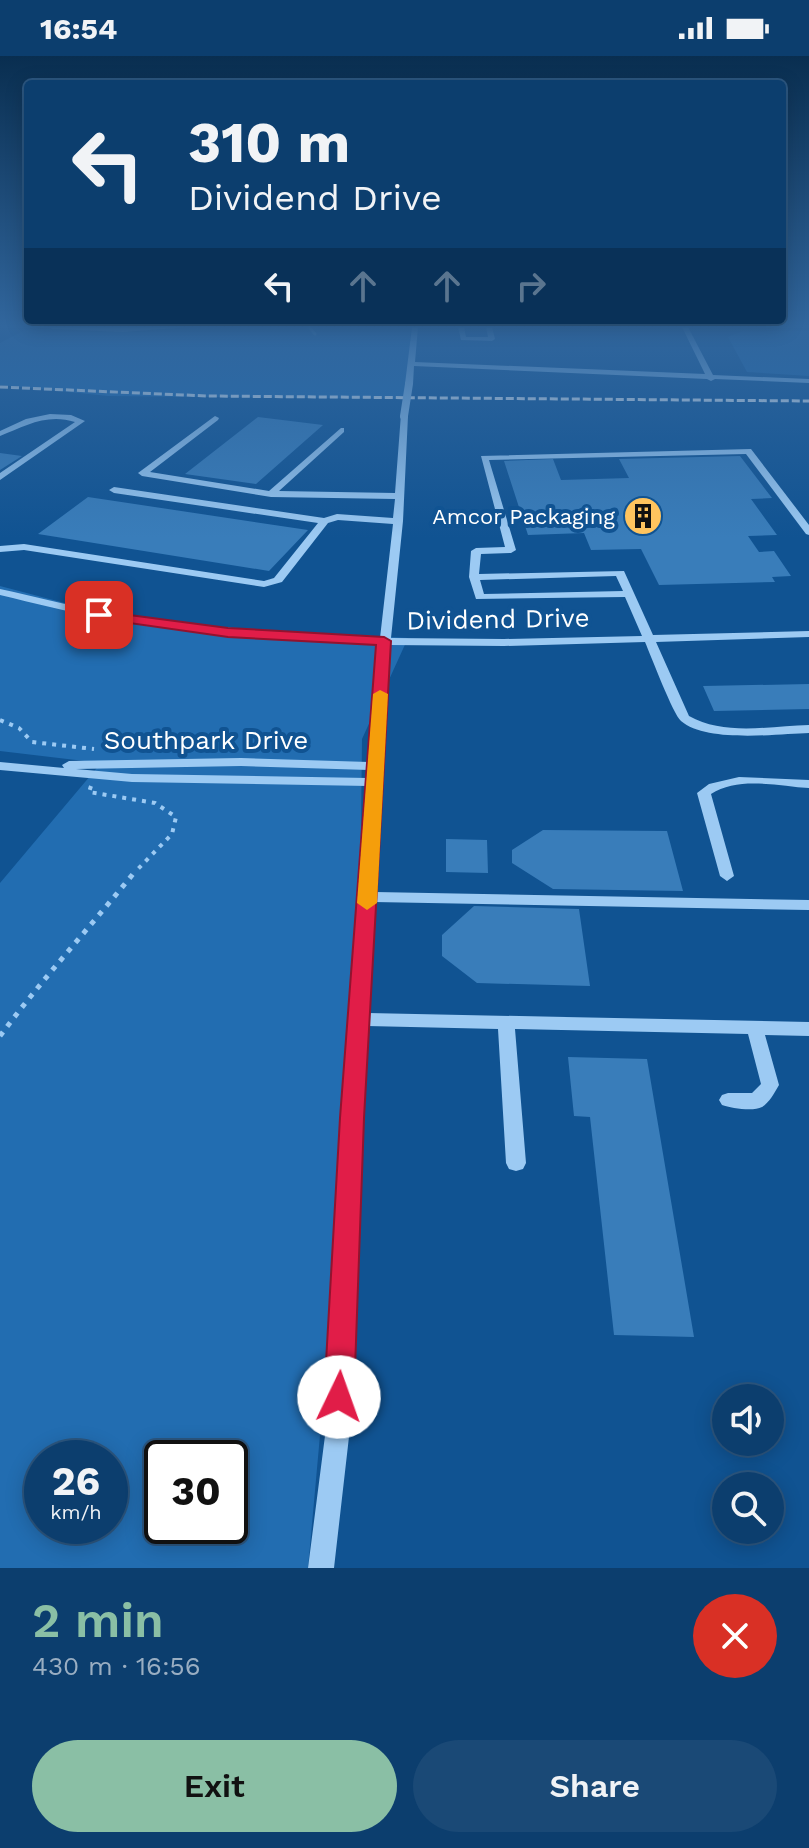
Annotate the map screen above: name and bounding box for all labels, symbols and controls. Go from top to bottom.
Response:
text: 16:54 [40,11,117,46]
text: 310 m [188,110,350,176]
icon: left [56,112,160,216]
text: Dividend Drive [188,177,442,219]
icon: left [257,264,301,308]
icon: ahead [341,264,385,308]
icon: ahead [425,264,469,308]
icon: right [509,264,553,308]
building icon: Amcor Packaging [622,495,664,537]
place label: Amcor Packaging [432,504,615,529]
pin [65,581,133,649]
icon: arrive [77,593,121,637]
street label: Dividend Drive [406,602,590,636]
street label: Southpark Drive [104,725,308,755]
position arrow [297,1355,381,1439]
map controls [712,1384,784,1544]
button: sound [712,1384,784,1456]
speed limit sign: 30 [144,1440,248,1544]
text: 26 [52,1458,100,1505]
button: search [712,1472,784,1544]
text: km/h [50,1500,102,1524]
text: 2 min [32,1592,164,1649]
button: close [693,1594,777,1678]
text: 430 m · 16:56 [32,1651,201,1681]
button: Exit [32,1740,397,1832]
button: Share [413,1740,777,1832]

